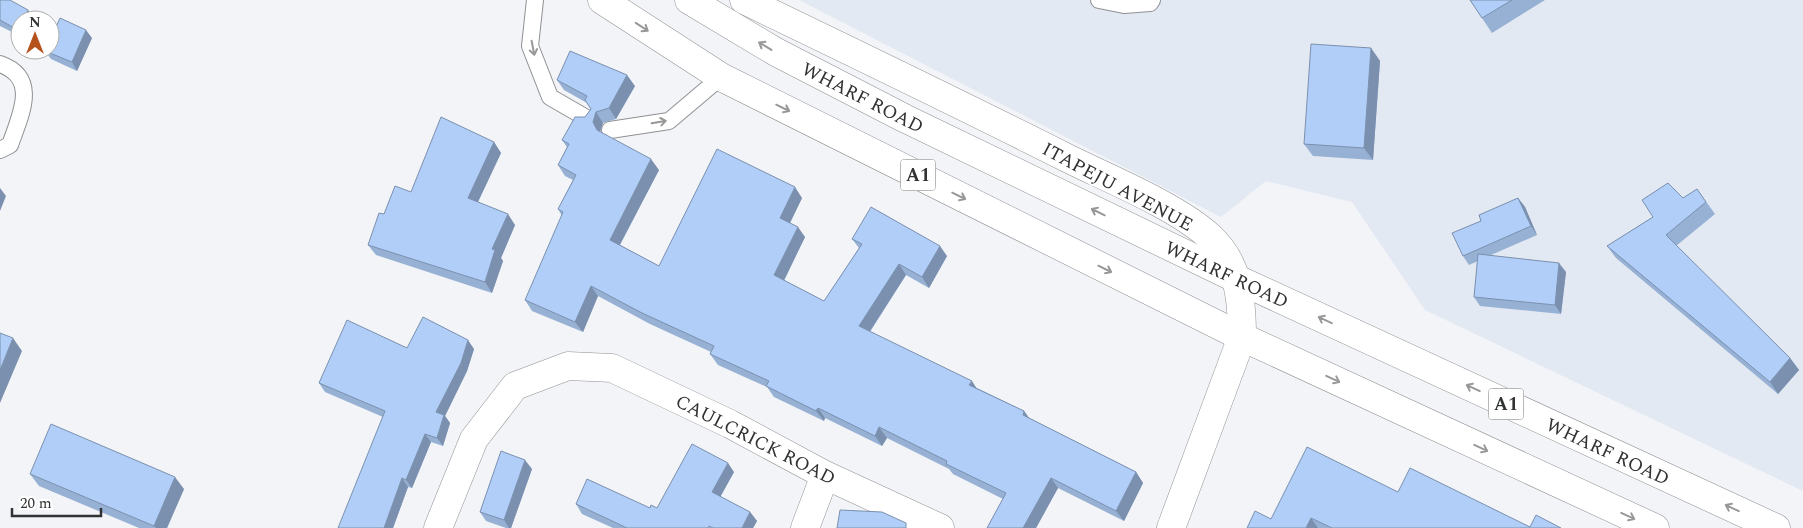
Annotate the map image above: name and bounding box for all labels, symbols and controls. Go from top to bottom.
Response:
north arrow [10,10,60,60]
text: N [29,12,41,33]
one-way arrow [635,22,649,32]
one-way arrow [528,40,538,56]
one-way arrow [759,40,773,50]
street label: WHARF ROAD [796,55,928,142]
one-way arrow [775,104,790,113]
one-way arrow [650,117,666,127]
street label: ITAPEJU AVENUE [1036,135,1198,239]
road number: A1 [900,160,936,190]
one-way arrow [952,191,967,201]
one-way arrow [1091,207,1106,217]
street label: WHARF ROAD [1160,234,1293,317]
one-way arrow [1097,264,1112,274]
one-way arrow [1318,315,1333,325]
one-way arrow [1326,375,1341,385]
one-way arrow [1466,383,1481,393]
street label: CAULCRICK ROAD [670,387,841,493]
road number: A1 [1488,388,1524,419]
street label: WHARF ROAD [1541,411,1674,494]
one-way arrow [1473,443,1488,453]
scale bar [12,486,101,518]
text: 20 m [20,492,52,515]
one-way arrow [1725,502,1740,512]
one-way arrow [1620,511,1635,521]

